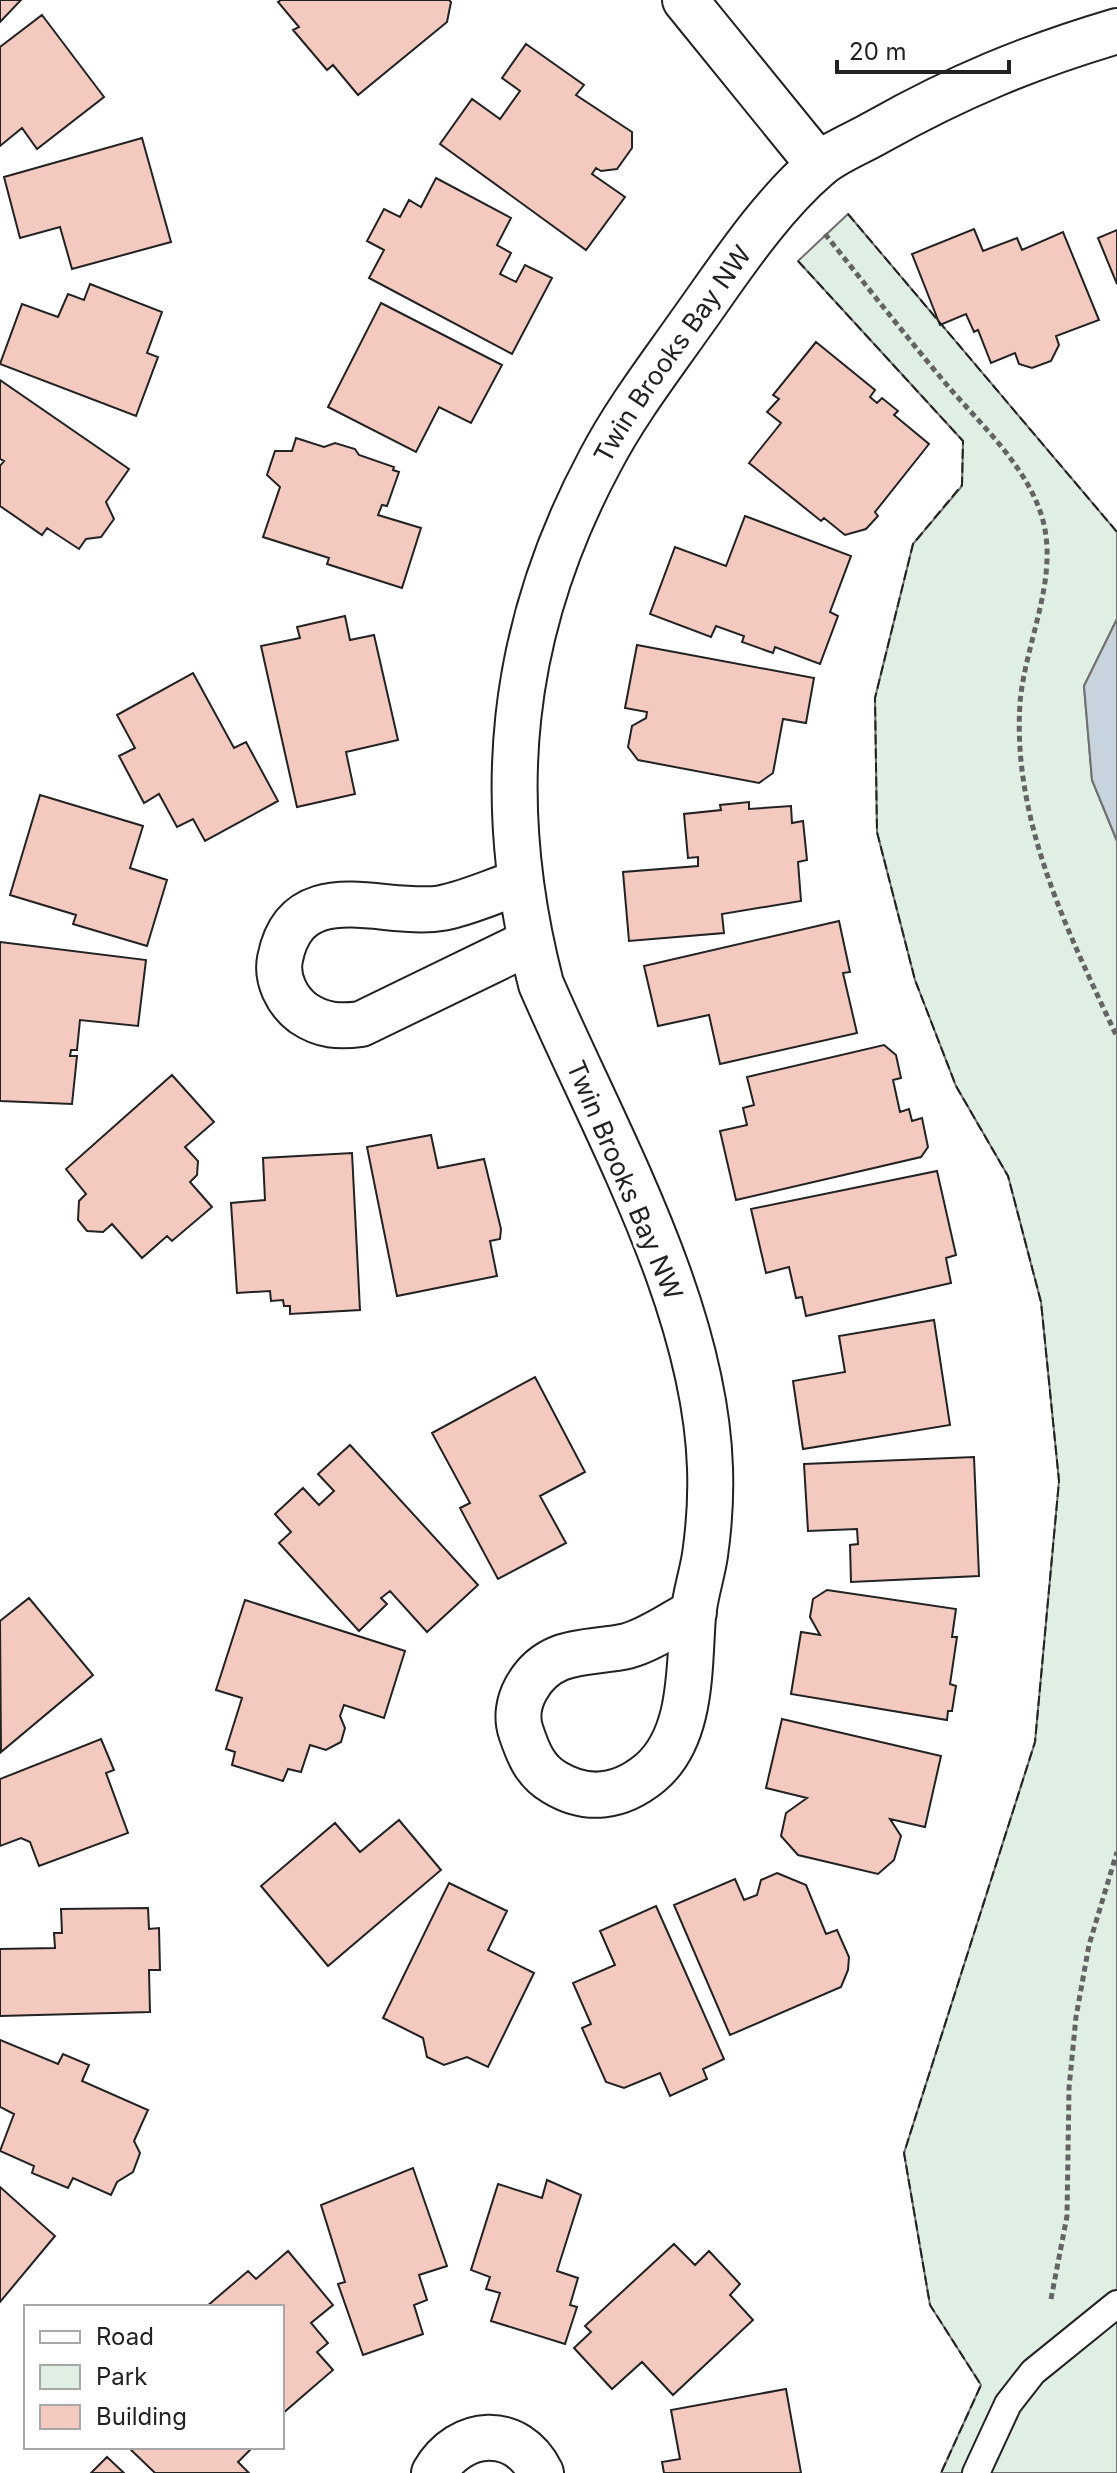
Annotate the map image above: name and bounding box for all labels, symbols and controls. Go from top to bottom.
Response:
scale bar [837,24,1009,74]
text: 20 m [849,37,907,66]
street label: Twin Brooks Bay NW [587,239,757,468]
street label: Twin Brooks Bay NW [561,1056,689,1304]
legend [24,2305,284,2449]
text: Road [96,2322,154,2351]
text: Park [96,2362,147,2391]
text: Building [96,2402,187,2431]

